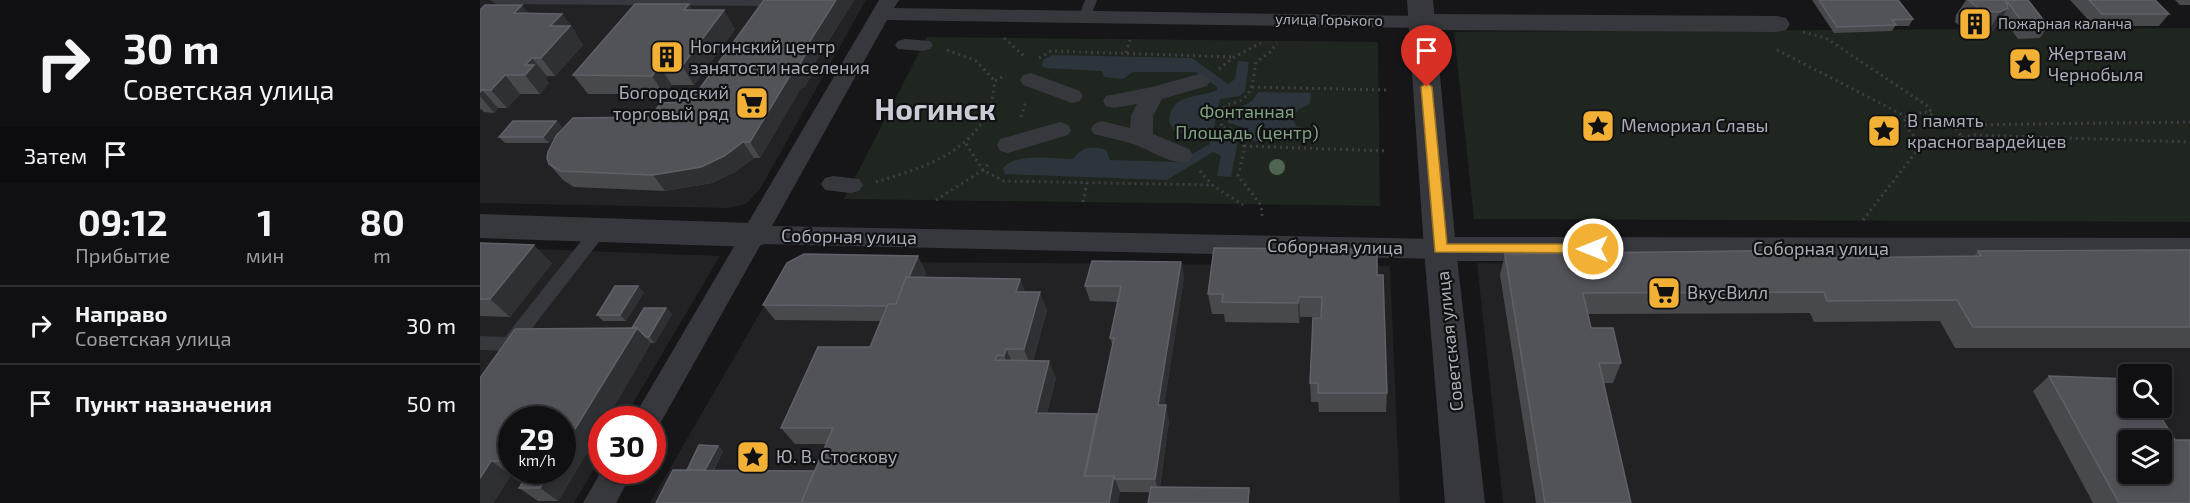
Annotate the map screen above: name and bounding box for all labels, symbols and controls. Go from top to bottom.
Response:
building icon: Пожарная каланча [1957,6,1993,42]
street label: улица Горького [1275,9,1383,30]
place label: Пожарная каланча [1998,14,2132,32]
text: 30 m [123,22,219,72]
icon: right [24,24,102,102]
pin [1401,25,1452,87]
icon: arrive [1410,34,1443,67]
place label: Ногинский центр занятости населения [690,35,870,78]
building icon: Ногинский центр занятости населения [649,39,685,75]
place label: Жертвам Чернобыля [2048,42,2143,85]
place icon: Жертвам Чернобыля [2007,46,2043,82]
text: Советская улица [123,73,334,105]
place label: Богородский торговый ряд [613,81,729,124]
supermarket icon: Богородский торговый ряд [734,85,770,121]
district label: Ногинск [874,90,996,126]
park label: Фонтанная Площадь (центр) [1175,100,1319,143]
place icon: Мемориал Славы [1580,108,1616,144]
place label: В память красногвардейцев [1907,109,2067,152]
place icon: В память красногвардейцев [1866,113,1902,149]
place label: Мемориал Славы [1621,114,1769,136]
icon: arrive [99,138,132,171]
text: Затем [24,142,87,168]
text: 09:12 [78,200,168,243]
text: 1 [257,200,273,243]
text: 80 [359,200,405,243]
position arrow [1561,217,1625,281]
street label: Соборная улица [781,224,917,248]
street label: Соборная улица [1267,234,1403,258]
street label: Соборная улица [1753,237,1889,259]
text: Прибытие [75,243,170,267]
text: мин [246,243,284,267]
text: m [373,243,391,267]
street label: Советская улица [1431,270,1467,412]
supermarket icon: ВкусВилл [1646,275,1682,311]
place label: ВкусВилл [1687,281,1768,303]
text: Направо [75,300,168,326]
icon: right [24,309,57,342]
text: 30 m [406,312,456,338]
text: Советская улица [75,326,232,350]
map controls [2118,364,2172,484]
button: search [2118,364,2172,418]
icon: arrive [24,387,57,420]
text: Пункт назначения [75,390,272,416]
text: 50 m [407,390,456,416]
speed limit sign: 30 [588,406,666,484]
text: 29 [519,420,555,456]
button: layers [2118,430,2172,484]
place icon: Ю. В. Стоскову [735,439,771,475]
place label: Ю. В. Стоскову [776,445,898,467]
text: km/h [518,451,556,469]

